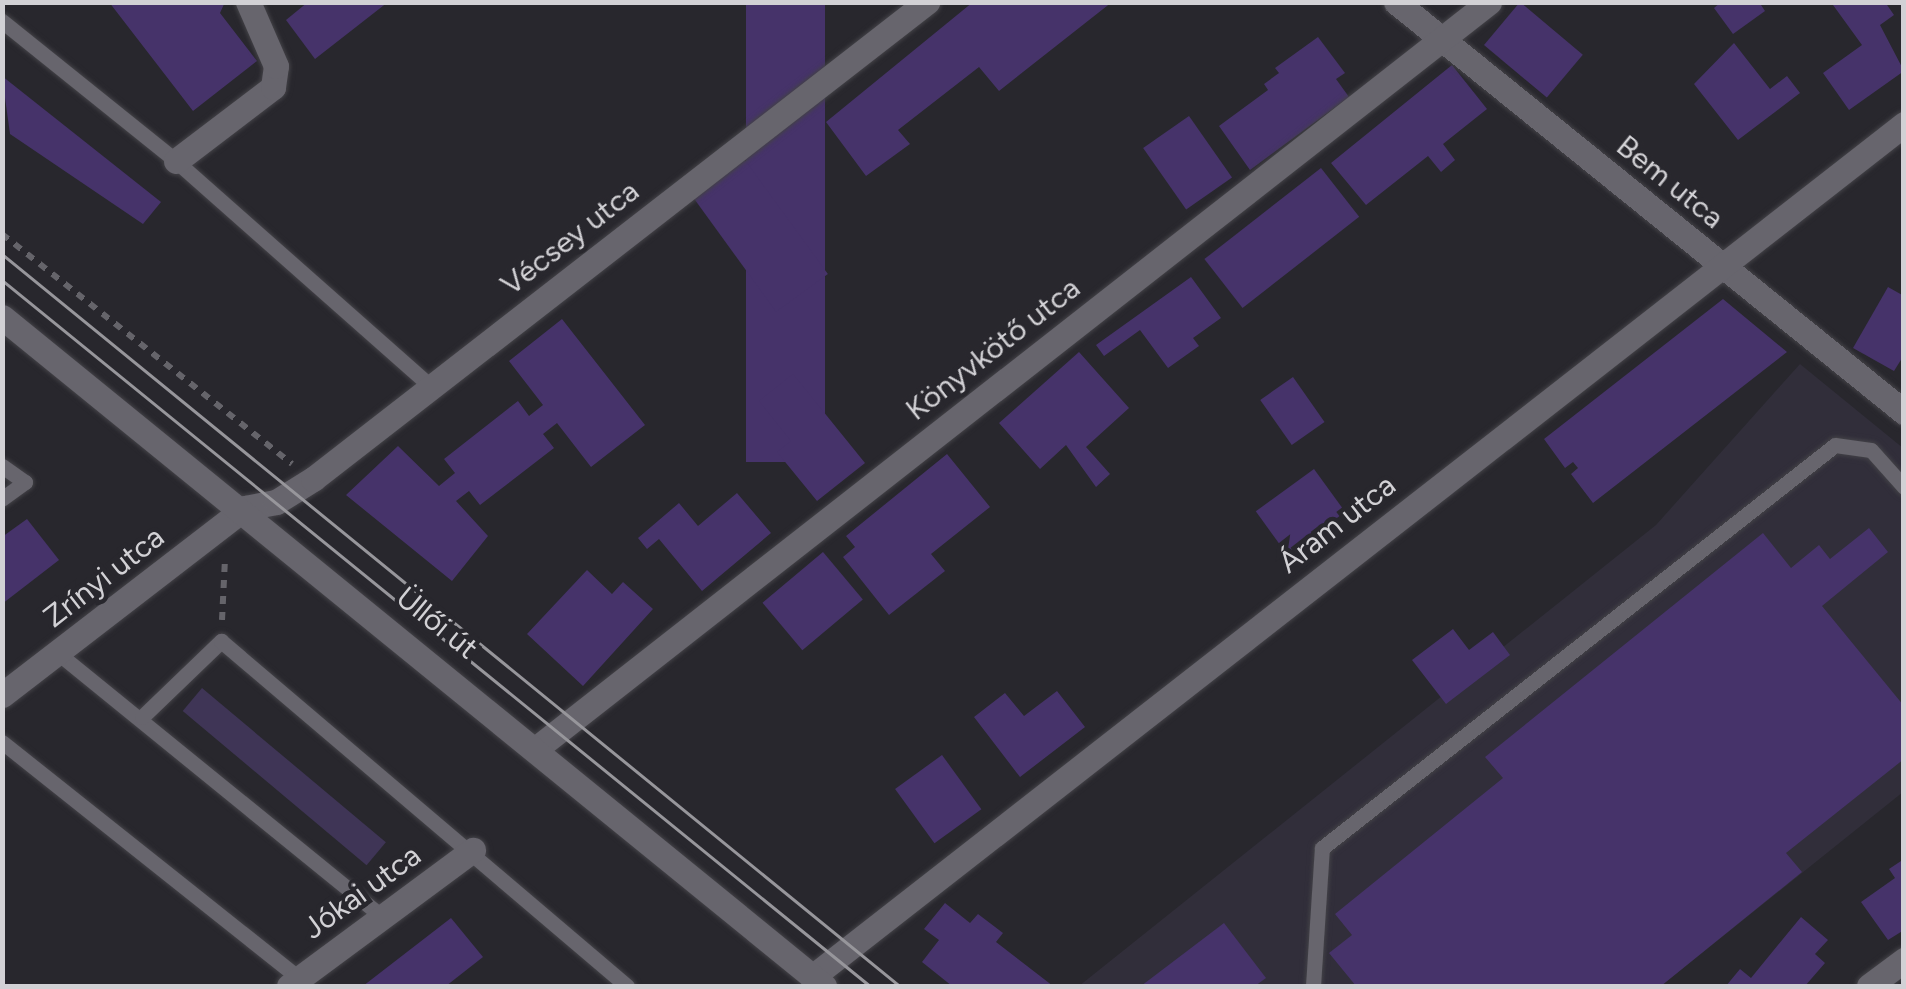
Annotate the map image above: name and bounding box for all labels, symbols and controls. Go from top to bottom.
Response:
street label: Bem utca [1609,128,1731,236]
street label: Vécsey utca [494,173,646,303]
street label: Könyvkötő utca [899,270,1087,428]
street label: Áram utca [1271,467,1403,581]
street label: Zrínyi utca [37,519,171,635]
street label: Üllői út [389,579,485,667]
street label: Jókai utca [296,837,428,947]

